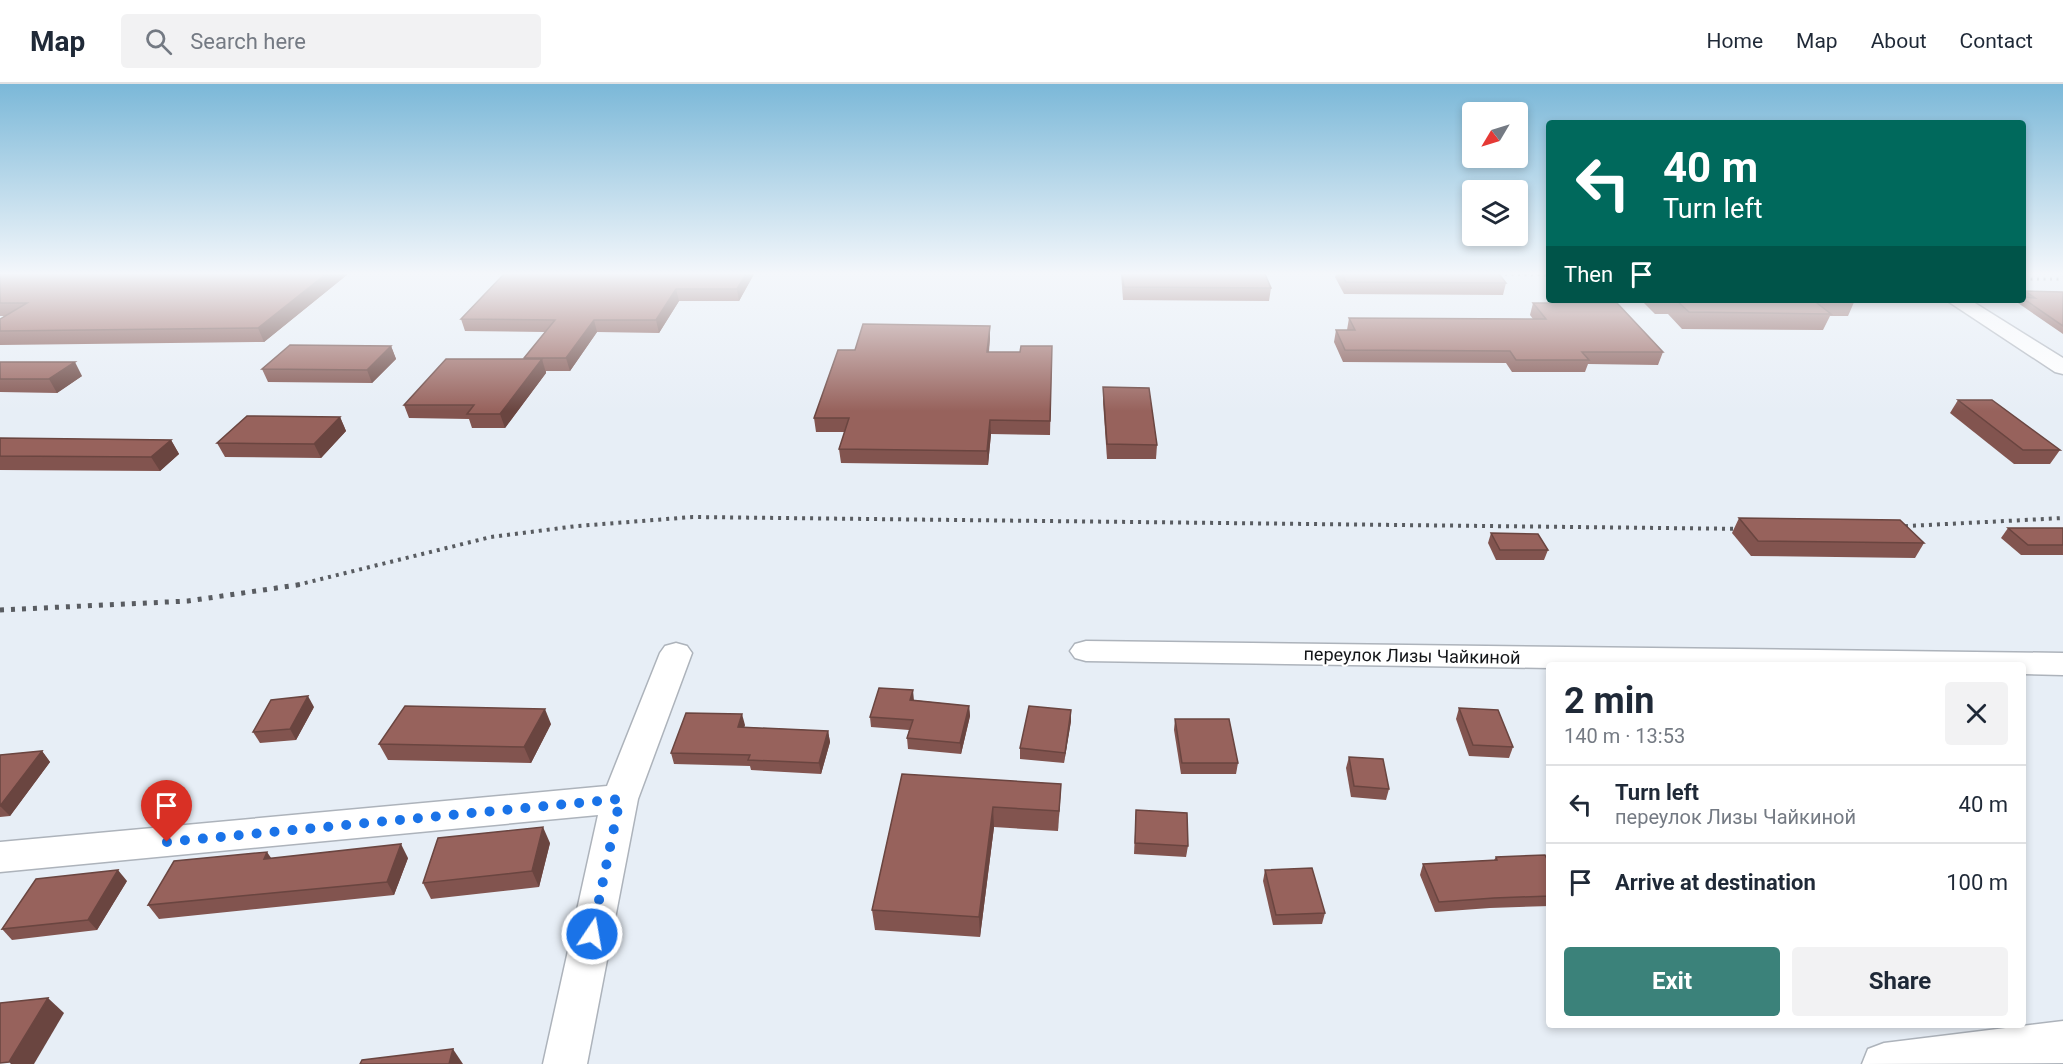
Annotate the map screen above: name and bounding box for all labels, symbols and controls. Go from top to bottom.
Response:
search box [121,14,541,68]
text: Map [30,25,85,58]
icon: search [142,25,175,58]
text: Search here [190,29,306,54]
text: Home [1707,29,1763,53]
text: Map [1796,29,1838,53]
text: About [1871,29,1927,53]
text: Contact [1960,29,2033,53]
north arrow [1462,102,1528,168]
map controls [1462,102,1528,246]
text: 40 m [1663,143,1758,192]
icon: left [1564,144,1642,222]
button: layers [1462,180,1528,246]
text: Turn left [1663,193,1763,225]
icon: arrive [1625,258,1658,291]
text: Then [1564,262,1613,287]
street label: переулок Лизы Чайкиной [1303,643,1521,668]
text: 2 min [1564,680,1655,722]
button: close [1945,682,2008,745]
text: 140 m · 13:53 [1564,724,1685,748]
pin [141,780,192,842]
text: Turn left [1615,780,1699,805]
icon: left [1564,788,1597,821]
icon: arrive [150,789,183,822]
text: 40 m [1959,792,2008,817]
text: переулок Лизы Чайкиной [1615,805,1856,829]
icon: arrive [1564,866,1597,899]
text: Arrive at destination [1615,870,1816,895]
text: 100 m [1946,870,2008,895]
position arrow [560,902,624,966]
button: Exit [1564,947,1780,1016]
button: Share [1792,947,2008,1016]

